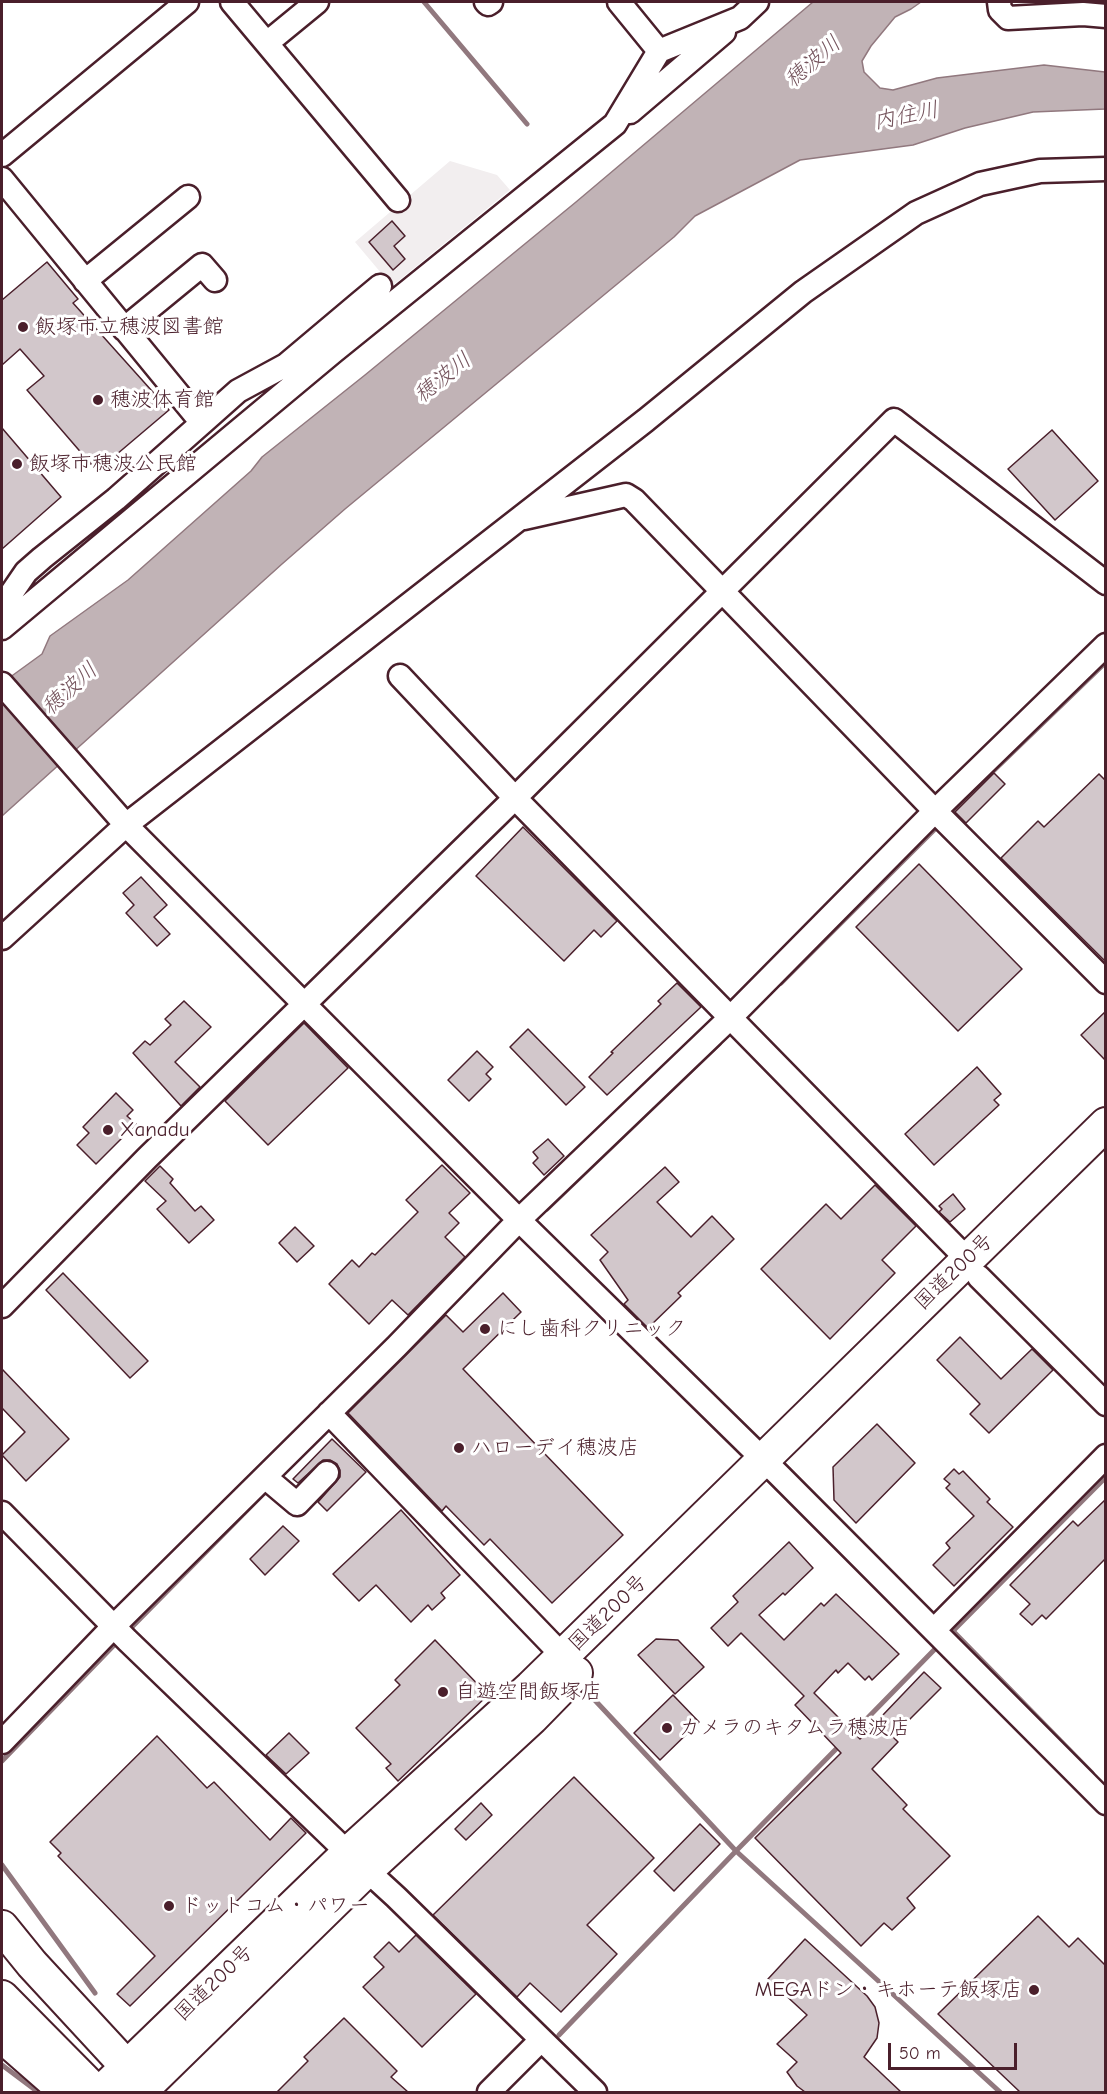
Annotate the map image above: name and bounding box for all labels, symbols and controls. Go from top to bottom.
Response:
water label: 穂波川 [779,30,847,94]
water label: 内住川 [871,97,941,135]
place label: 飯塚市立穂波図書館 [35,314,224,340]
marker: 飯塚市立穂波図書館 [16,320,30,334]
water label: 穂波川 [409,347,477,409]
place label: 穂波体育館 [110,387,215,413]
marker: 穂波体育館 [91,393,105,407]
place label: 飯塚市穂波公民館 [29,451,197,477]
marker: 飯塚市穂波公民館 [10,457,24,471]
water label: 穂波川 [37,657,103,721]
place label: Xanadu [120,1117,190,1143]
marker: Xanadu [101,1123,115,1137]
street label: 国道200号 [909,1228,999,1316]
place label: にし歯科クリニック [497,1316,686,1342]
marker: にし歯科クリニック [478,1322,492,1336]
place label: ハローデイ穂波店 [471,1435,639,1461]
marker: ハローデイ穂波店 [452,1441,466,1455]
street label: 国道200号 [563,1569,653,1657]
place label: 自遊空間飯塚店 [455,1679,602,1705]
marker: 自遊空間飯塚店 [436,1685,450,1699]
place label: カメラのキタムラ穂波店 [679,1715,910,1741]
marker: カメラのキタムラ穂波店 [660,1721,674,1735]
place label: ドットコム・パワー [181,1893,370,1919]
marker: ドットコム・パワー [162,1899,176,1913]
street label: 国道200号 [169,1939,259,2027]
place label: MEGAドン・キホーテ飯塚店 [755,1977,1022,2003]
marker: MEGAドン・キホーテ飯塚店 [1027,1983,1041,1997]
scale bar [891,2031,1020,2069]
text: 50 m [899,2043,941,2064]

